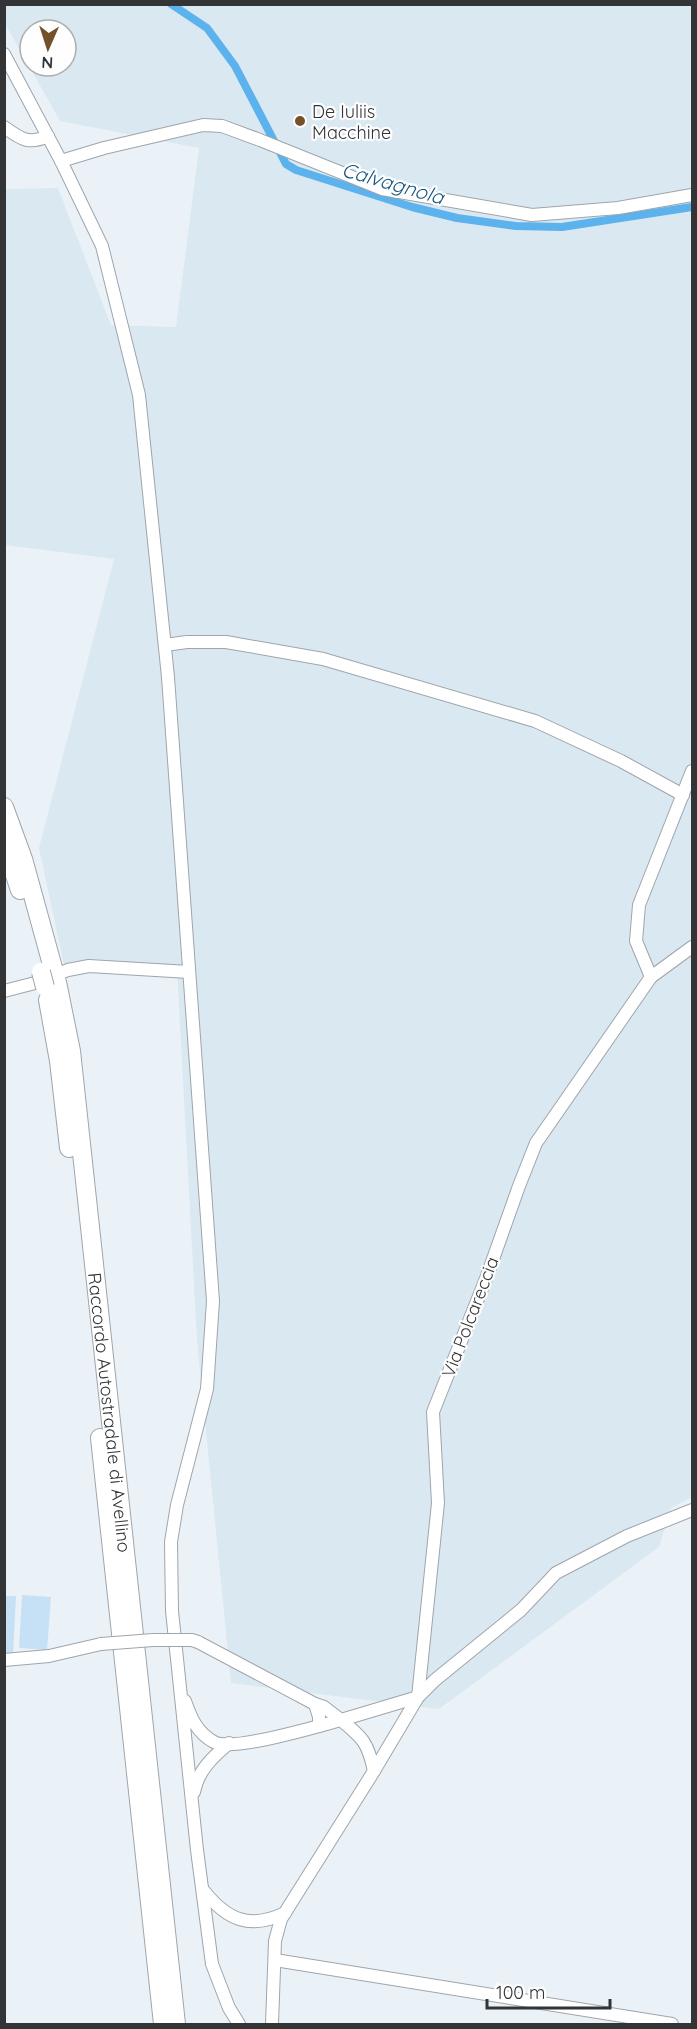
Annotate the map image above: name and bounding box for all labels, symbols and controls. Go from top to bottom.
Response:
north arrow [18,18,78,78]
text: N [41,53,54,73]
place label: De Iuliis Macchine [312,100,391,144]
marker: De Iuliis Macchine [293,114,307,128]
water label: Calvagnola [339,157,449,210]
street label: Via Polcareccia [436,1253,504,1381]
street label: Raccordo Autostradale di Avellino [83,1271,137,1554]
scale bar [487,1972,610,2010]
text: 100 m [496,1981,545,2004]

